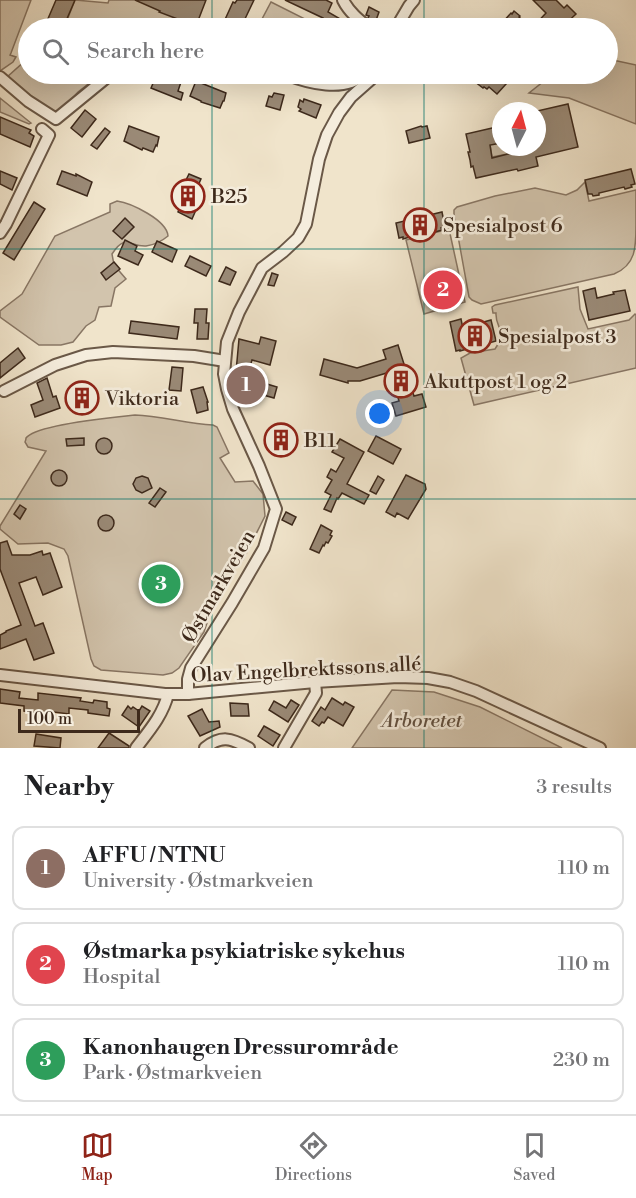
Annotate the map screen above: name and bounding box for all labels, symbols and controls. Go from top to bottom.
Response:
search box [18,18,618,84]
icon: search [39,35,72,68]
text: Search here [87,38,204,65]
north arrow [492,102,546,156]
building icon: B25 [170,178,206,214]
place label: B25 [210,185,247,210]
building icon: Spesialpost 6 [402,207,438,243]
place label: Spesialpost 6 [443,214,563,239]
pin: 2 [424,268,462,312]
building icon: Spesialpost 3 [457,318,493,354]
place label: Spesialpost 3 [498,325,617,350]
pin: 1 [226,362,266,408]
building icon: Akuttpost 1 og 2 [383,363,419,399]
place label: Akuttpost 1 og 2 [423,370,567,395]
building icon: Viktoria [64,380,100,416]
place label: Viktoria [104,387,180,412]
your location [365,399,394,428]
building icon: B11 [263,422,299,458]
place label: B11 [303,429,336,454]
street label: Østmarkveien [177,526,262,648]
pin: 3 [142,562,180,606]
street label: Olav Engelbrektssons allé [190,652,422,689]
scale bar [18,706,140,734]
text: 100 m [27,709,72,729]
park label: Arboretet [380,709,463,734]
text: Nearby [24,771,114,803]
text: 3 results [536,775,612,800]
text: AFFU / NTNU [83,842,226,869]
text: 1 [41,856,50,881]
text: 110 m [558,856,610,881]
text: University · Østmarkveien [83,869,314,894]
text: Østmarka psykiatriske sykehus [83,938,405,965]
text: 2 [39,952,52,977]
text: 110 m [558,952,610,977]
text: Hospital [83,965,160,990]
text: Kanonhaugen Dressurområde [83,1034,399,1061]
text: 3 [39,1048,52,1073]
text: 230 m [553,1048,610,1073]
text: Park · Østmarkveien [83,1061,262,1086]
tab: Map [81,1129,114,1185]
tab: Directions [275,1129,352,1185]
tab: Saved [513,1129,555,1185]

